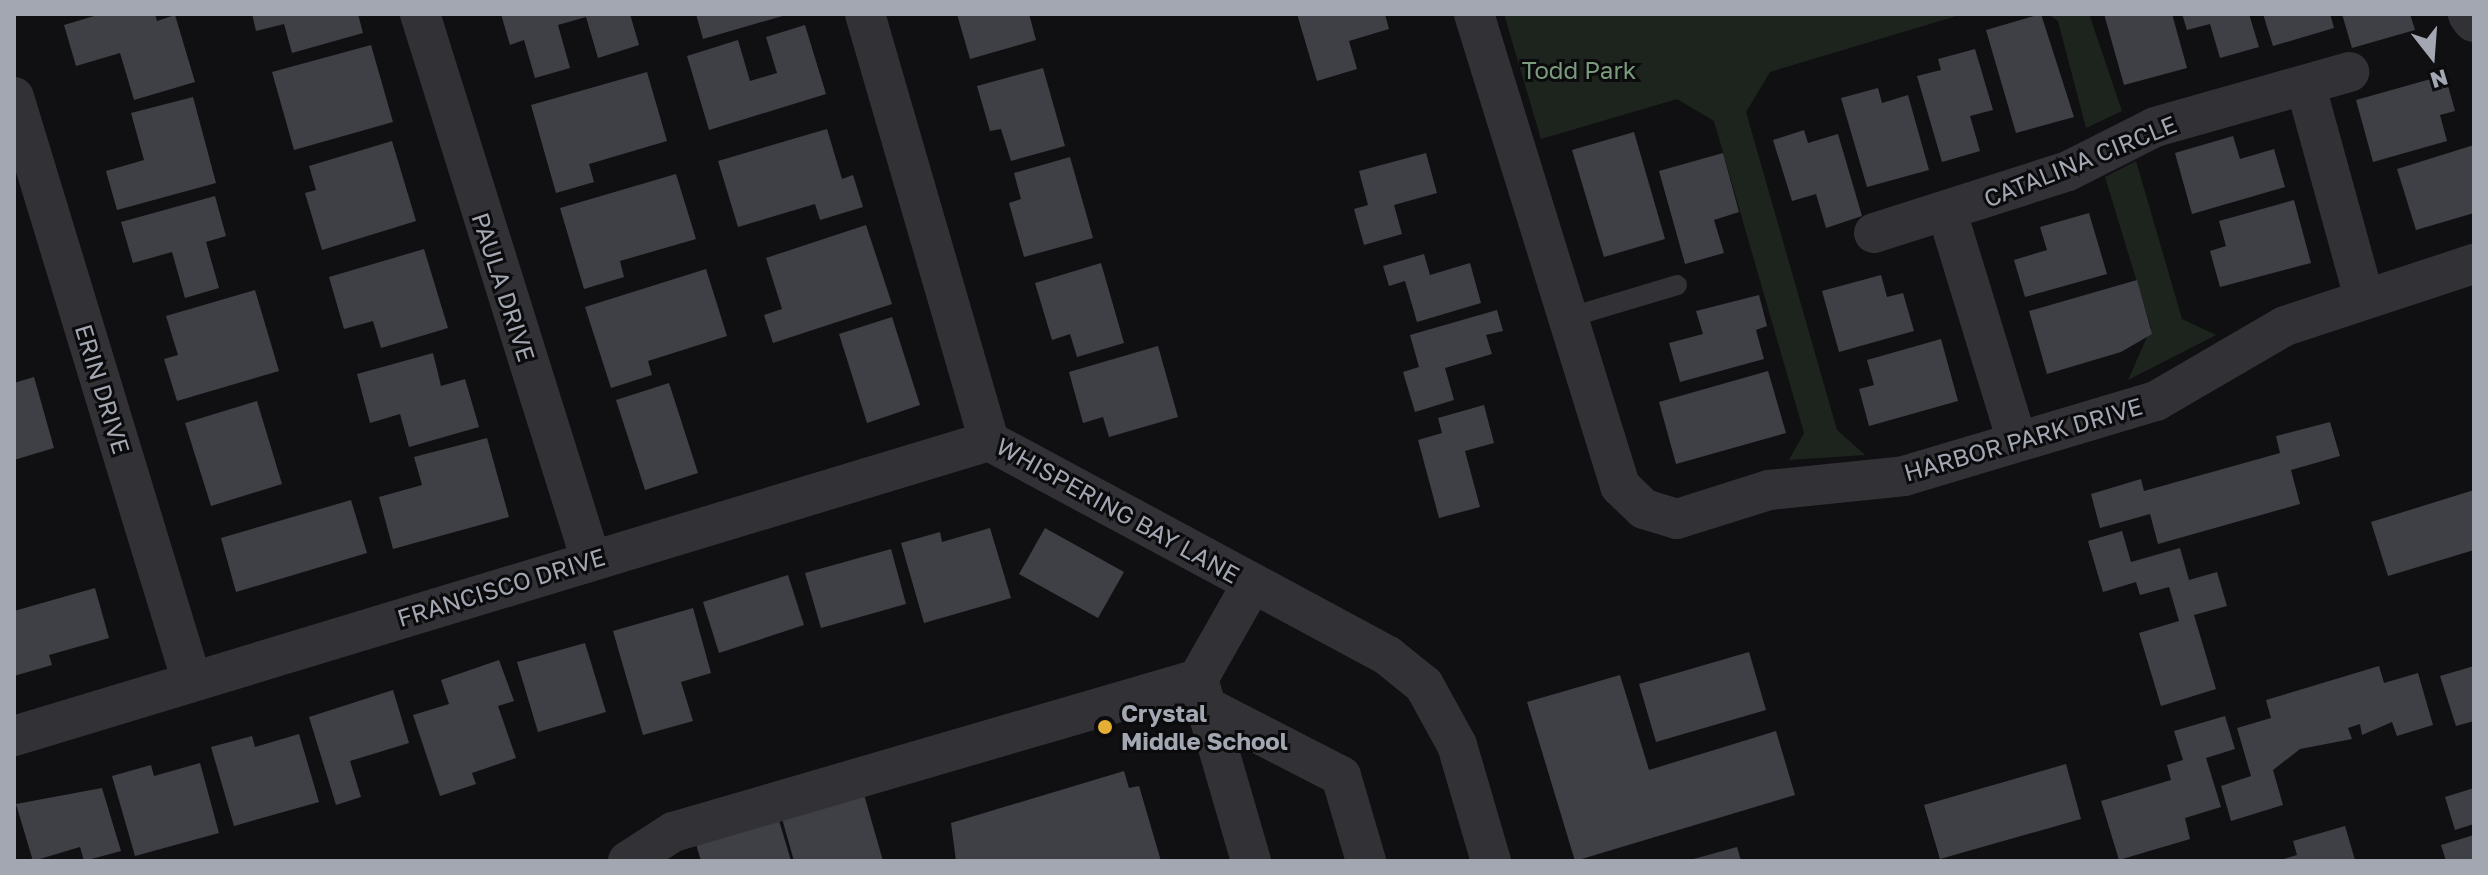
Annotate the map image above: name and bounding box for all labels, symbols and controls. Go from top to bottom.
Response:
north arrow [2392,16,2472,96]
park label: Todd Park [1522,56,1636,84]
text: N [2427,64,2451,95]
street label: CATALINA CIRCLE [1979,109,2181,213]
street label: PAULA DRIVE [466,209,542,365]
street label: ERIN DRIVE [70,321,136,457]
street label: HARBOR PARK DRIVE [1900,391,2146,487]
street label: WHISPERING BAY LANE [991,431,1245,589]
street label: FRANCISCO DRIVE [394,542,608,632]
place label: Crystal Middle School [1121,699,1288,755]
marker: Crystal Middle School [1096,718,1114,736]

